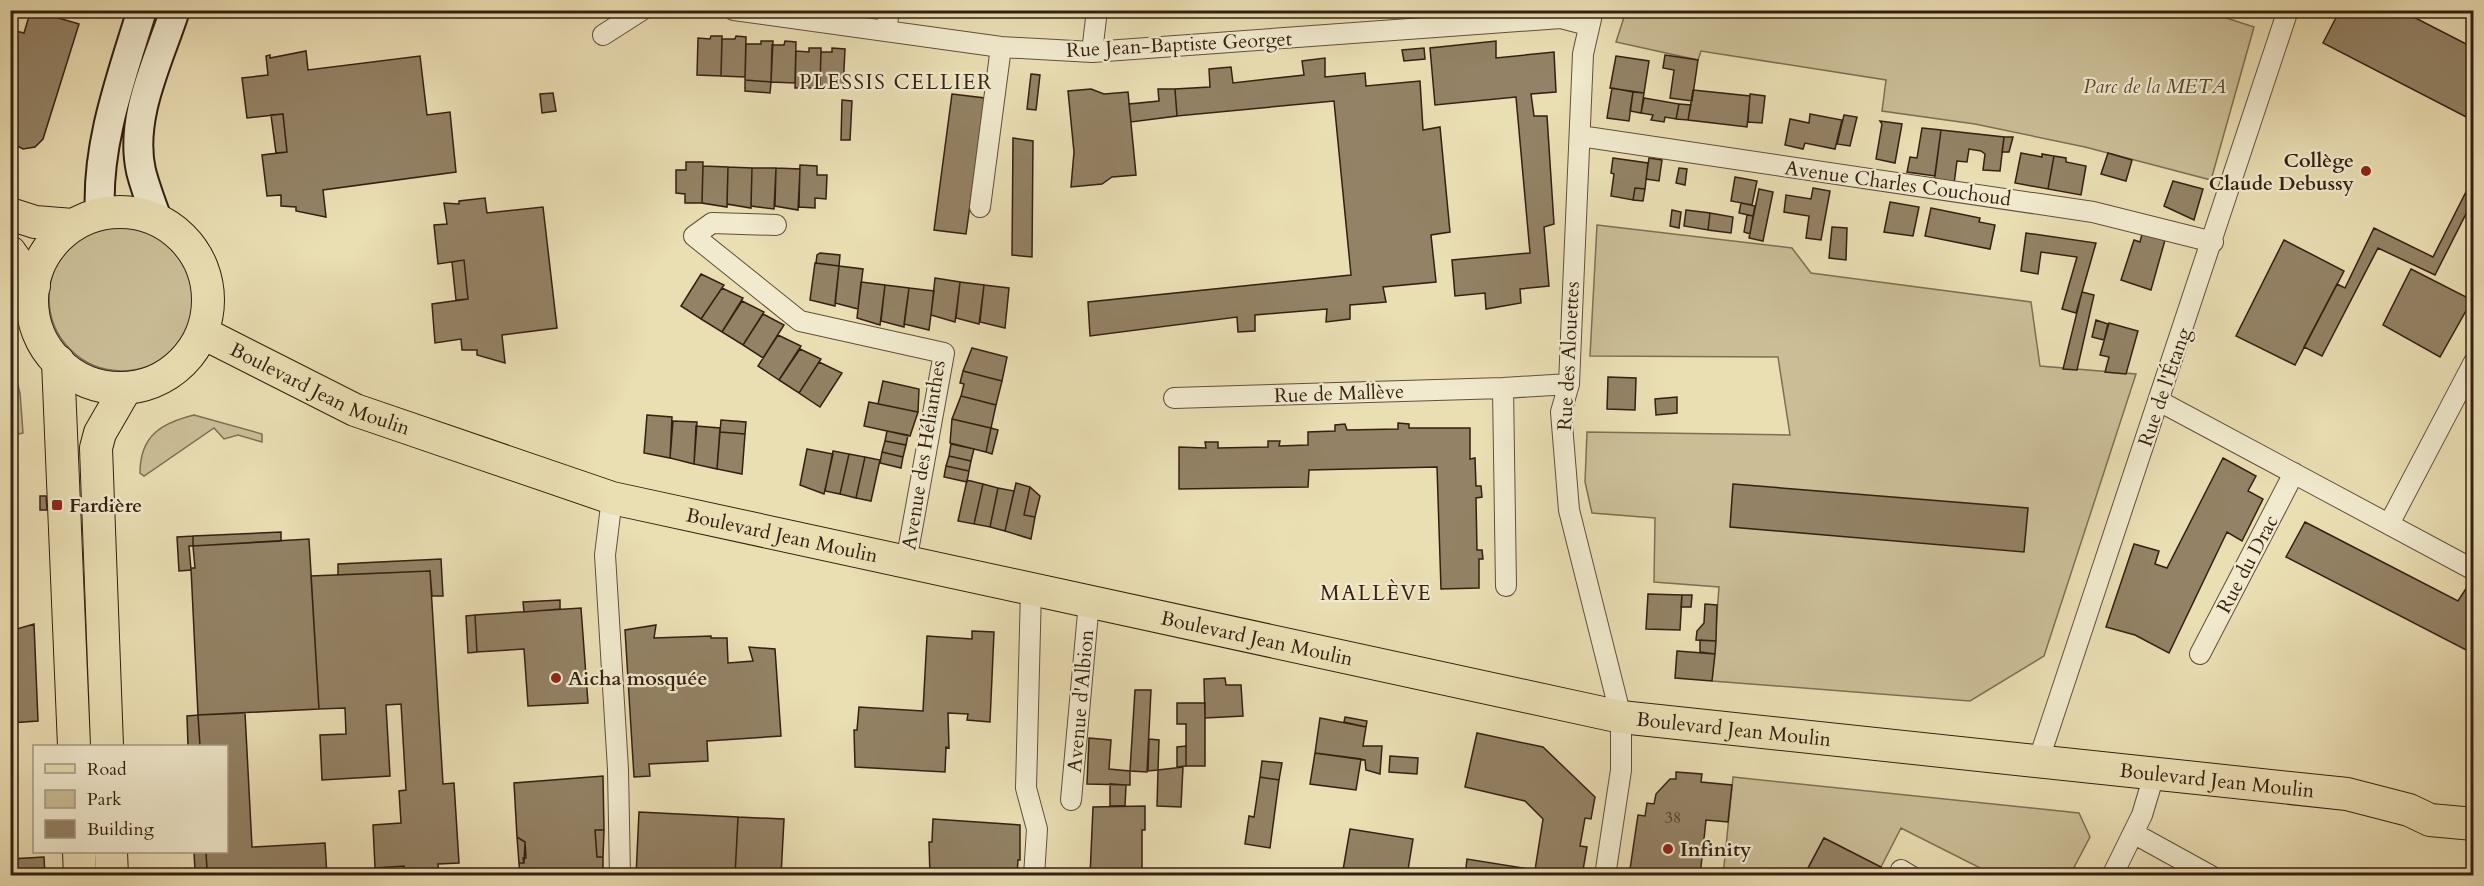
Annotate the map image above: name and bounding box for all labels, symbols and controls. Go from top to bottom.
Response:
street label: Rue Jean-Baptiste Georget [1065,25,1293,64]
district label: PLESSIS CELLIER [799,68,993,97]
park label: Parc de la META [2083,73,2227,100]
place label: Collège Claude Debussy [2209,147,2355,197]
street label: Avenue Charles Couchoud [1783,154,2013,213]
marker: Collège Claude Debussy [2359,164,2373,178]
street label: Rue des Alouettes [1551,281,1586,431]
street label: Rue de l'Étang [2132,323,2198,450]
street label: Boulevard Jean Moulin [225,336,414,442]
street label: Avenue des Hélianthes [895,358,952,552]
street label: Rue de Mallève [1273,378,1405,409]
place label: Fardière [69,492,142,519]
marker: Fardière [50,498,64,512]
street label: Boulevard Jean Moulin [683,501,881,569]
street label: Rue du Drac [2210,510,2285,618]
district label: MALLÈVE [1320,579,1432,608]
street label: Boulevard Jean Moulin [1158,605,1356,673]
street label: Avenue d'Albion [1061,628,1100,774]
place label: Aicha mosquée [568,665,707,692]
marker: Aicha mosquée [549,671,563,685]
street label: Boulevard Jean Moulin [1635,706,1833,753]
legend [33,745,228,853]
text: Road [87,757,127,782]
street label: Boulevard Jean Moulin [2118,757,2316,805]
text: Park [87,787,122,812]
house number: 38 [1665,807,1681,829]
text: Building [87,817,155,842]
place label: Infinity [1680,836,1752,863]
marker: Infinity [1661,842,1675,856]

